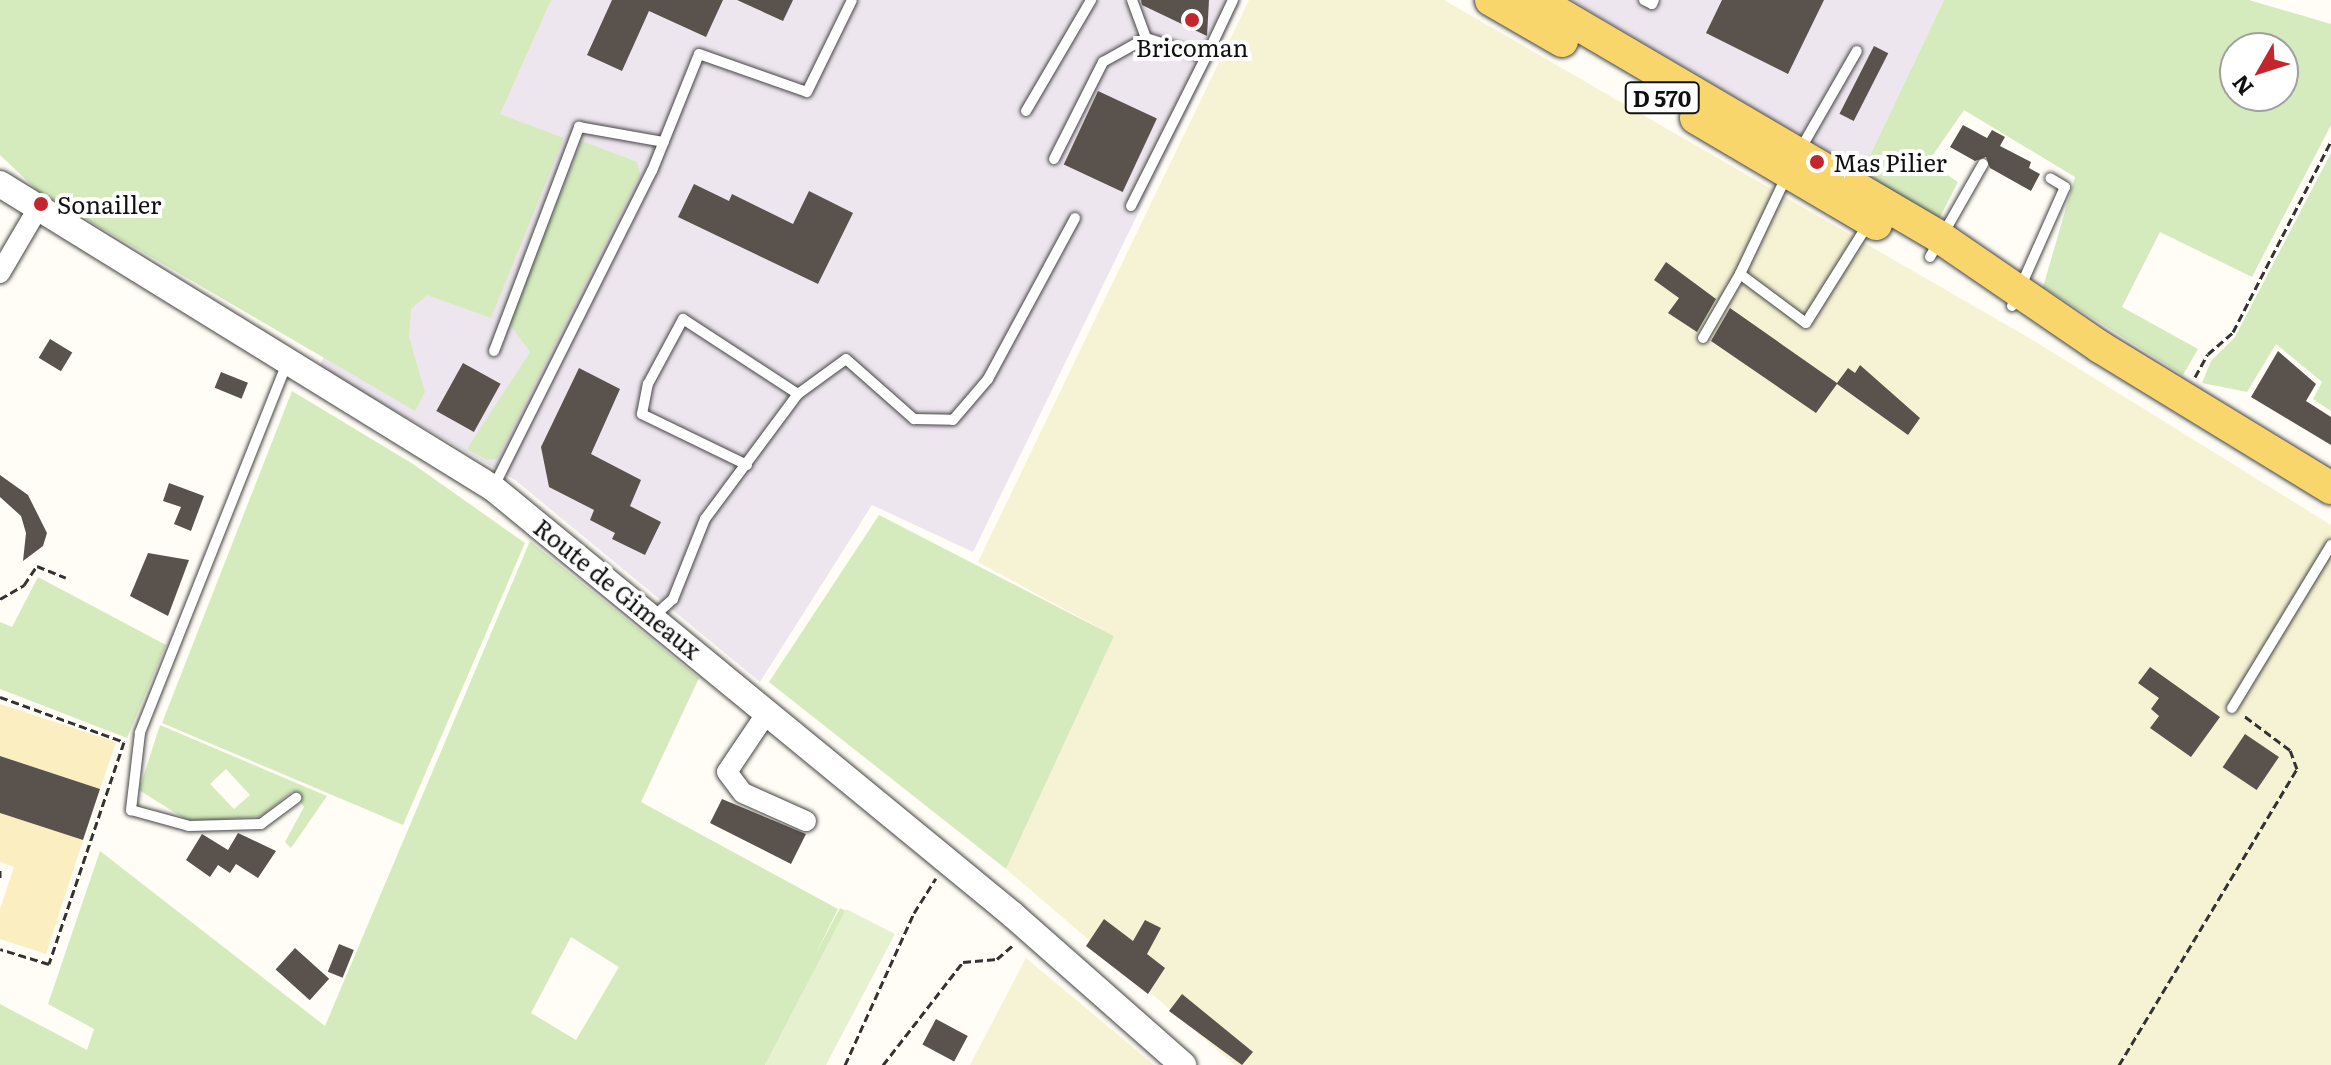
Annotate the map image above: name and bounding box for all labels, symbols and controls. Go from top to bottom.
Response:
marker: Bricoman [1183,11,1201,29]
north arrow [2219,32,2299,112]
place label: Bricoman [1136,33,1248,61]
text: N [2223,69,2260,104]
road number: D 570 [1624,80,1700,116]
place label: Mas Pilier [1833,148,1947,176]
marker: Mas Pilier [1808,153,1826,171]
place label: Sonailler [57,190,161,218]
marker: Sonailler [32,195,50,213]
street label: Route de Gimeaux [529,512,707,664]

